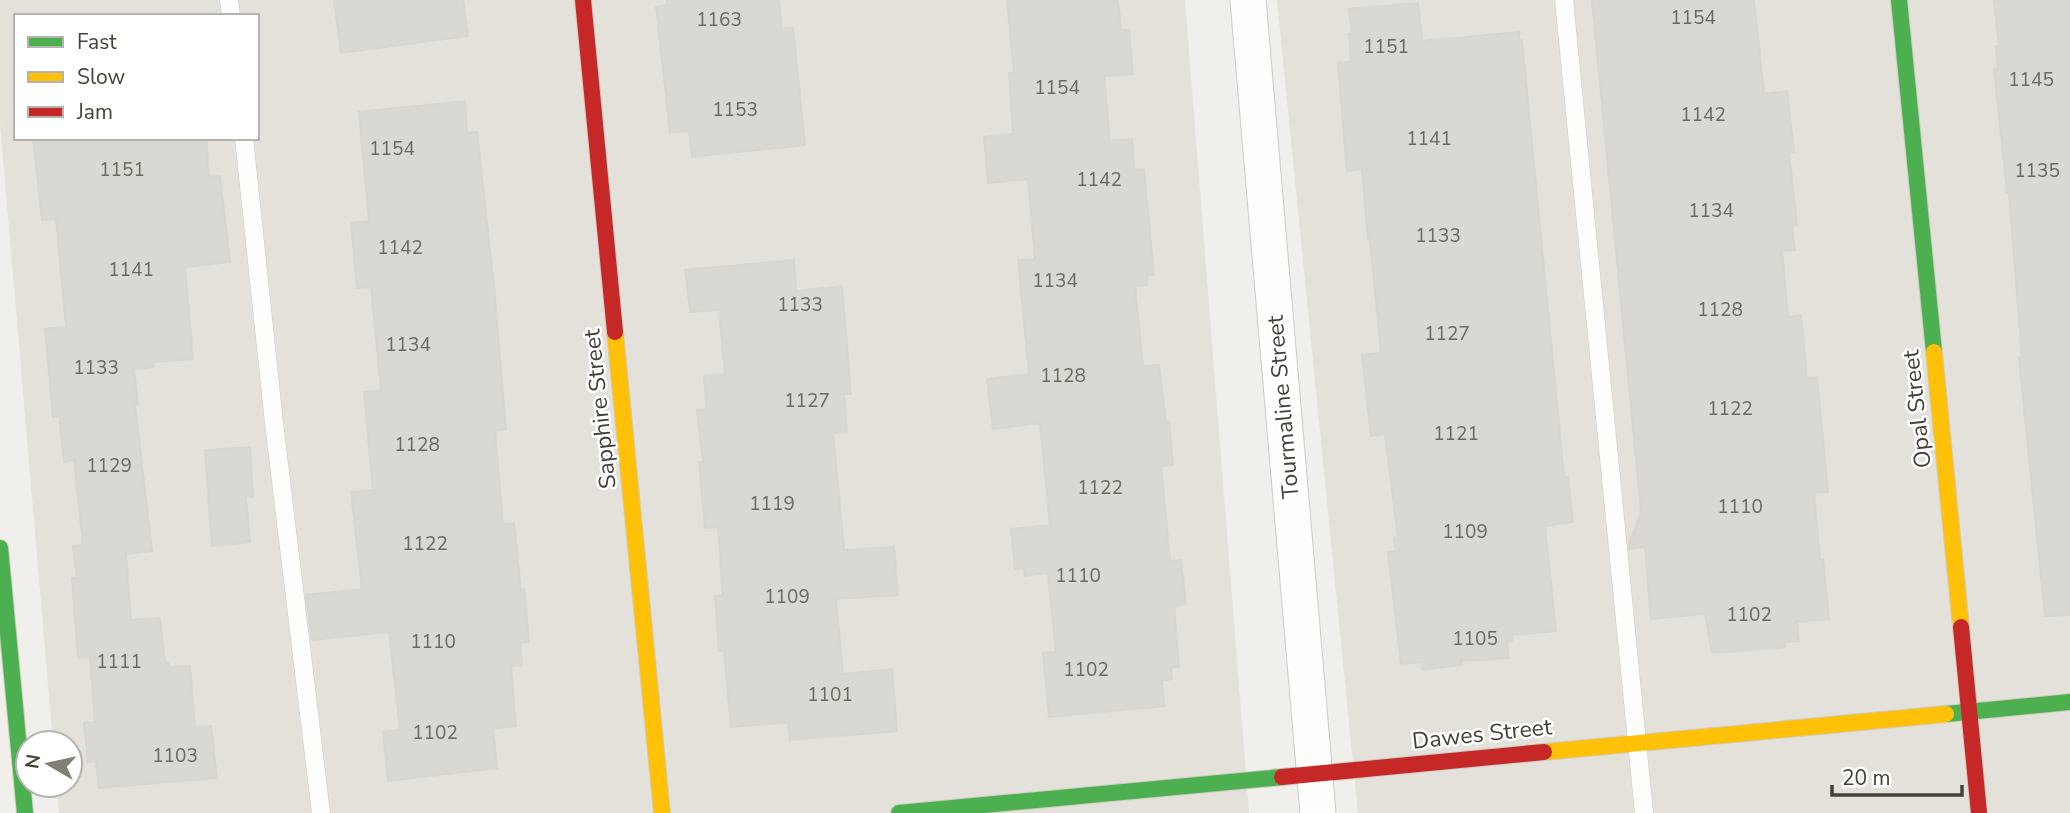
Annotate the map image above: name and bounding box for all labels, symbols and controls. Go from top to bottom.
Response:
house number: 1154 [1670,5,1716,31]
house number: 1163 [696,7,742,33]
legend [14,14,259,140]
text: Fast [77,28,117,56]
house number: 1151 [1363,34,1409,60]
text: Slow [77,63,126,91]
house number: 1145 [2008,67,2054,93]
house number: 1154 [1034,75,1080,101]
house number: 1153 [712,97,758,123]
text: Jam [76,98,113,126]
house number: 1142 [1680,102,1726,128]
house number: 1141 [1406,126,1452,152]
house number: 1154 [369,136,415,162]
house number: 1151 [99,157,145,183]
house number: 1135 [2014,158,2060,184]
house number: 1142 [1076,167,1122,193]
house number: 1134 [1688,198,1734,224]
house number: 1133 [1415,223,1461,249]
house number: 1142 [377,235,423,261]
house number: 1141 [108,257,154,283]
house number: 1134 [1032,268,1078,294]
house number: 1133 [777,292,823,318]
house number: 1128 [1697,297,1743,323]
street label: Tourmaline Street [1259,313,1306,500]
house number: 1127 [1424,321,1470,347]
street label: Sapphire Street [576,327,624,490]
house number: 1134 [385,332,431,358]
street label: Opal Street [1895,347,1939,470]
house number: 1133 [73,355,119,381]
house number: 1128 [1040,363,1086,389]
house number: 1127 [784,388,830,414]
house number: 1122 [1707,396,1753,422]
house number: 1121 [1433,421,1479,447]
house number: 1128 [394,432,440,458]
house number: 1129 [86,453,132,479]
house number: 1122 [1077,475,1123,501]
house number: 1119 [749,491,795,517]
house number: 1110 [1717,494,1763,520]
house number: 1109 [1442,519,1488,545]
house number: 1122 [402,531,448,557]
house number: 1110 [1055,563,1101,589]
house number: 1109 [764,584,810,610]
house number: 1102 [1726,602,1772,628]
house number: 1105 [1452,626,1498,652]
house number: 1110 [410,629,456,655]
house number: 1111 [96,649,142,675]
house number: 1102 [1063,657,1109,683]
house number: 1101 [807,682,853,708]
street label: Dawes Street [1411,711,1554,757]
house number: 1102 [412,720,458,746]
north arrow [14,729,84,799]
house number: 1103 [152,743,198,769]
text: N [19,752,47,771]
scale bar [1832,754,1962,798]
text: 20 m [1842,764,1891,792]

